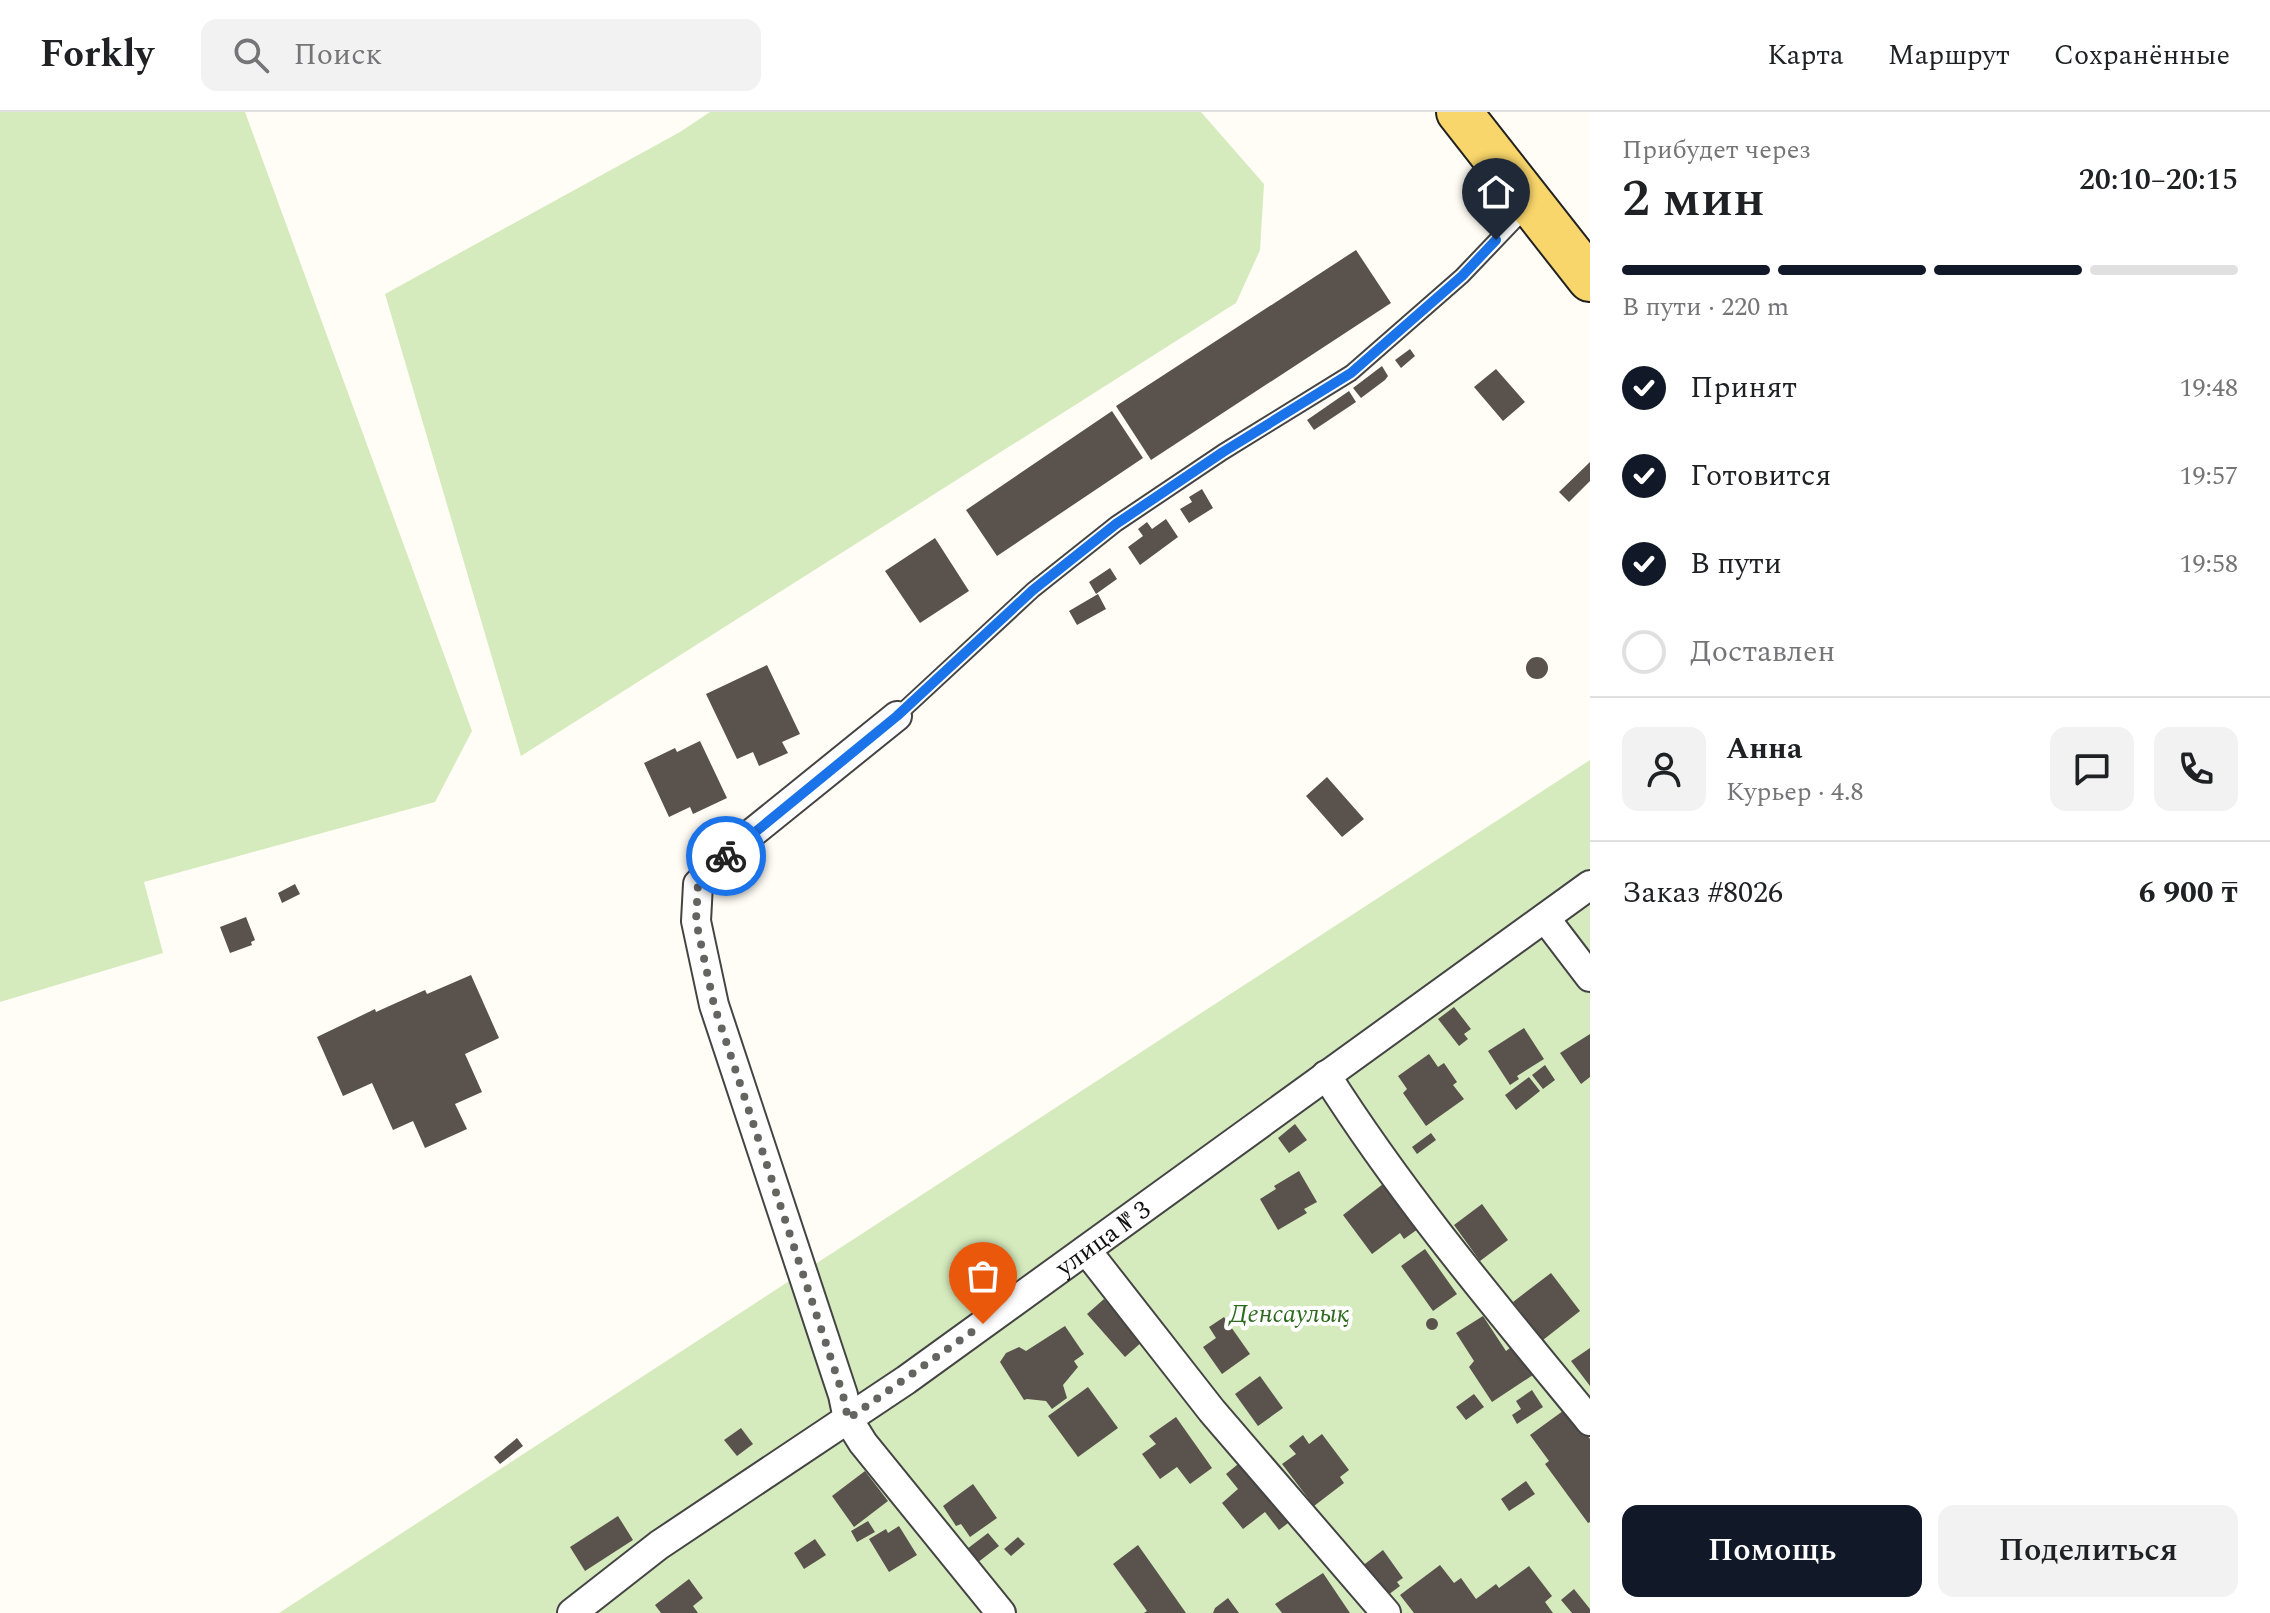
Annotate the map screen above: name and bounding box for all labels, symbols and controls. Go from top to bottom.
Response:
search box [201,19,761,91]
text: Forkly [40,26,153,84]
text: Поиск [293,32,382,78]
icon: search [229,33,273,77]
text: Карта [1767,34,1844,77]
text: Маршрут [1888,34,2010,77]
text: Сохранённые [2054,34,2230,77]
text: Прибудет через [1622,130,1811,170]
text: 20:10–20:15 [2079,157,2238,203]
pin [1462,158,1530,240]
text: 2 мин [1622,160,1765,239]
icon: home [1474,170,1518,214]
text: В пути · 220 m [1622,287,1789,327]
text: Принят [1690,365,1797,411]
icon: check [1622,366,1666,410]
text: 19:48 [2179,368,2238,408]
text: Готовится [1690,453,1831,499]
icon: check [1622,454,1666,498]
text: 19:57 [2179,456,2238,496]
text: В пути [1690,541,1782,587]
icon: check [1622,542,1666,586]
text: 19:58 [2179,544,2238,584]
text: Доставлен [1690,629,1835,675]
text: Анна [1726,726,1802,772]
button: person [1622,727,1706,811]
button: chat [2050,727,2134,811]
button: phone [2154,727,2238,811]
text: Курьер · 4.8 [1726,772,1863,812]
courier [686,816,766,896]
icon: bike [704,834,748,878]
text: Заказ #8026 [1622,870,1783,916]
text: 6 900 ₸ [2139,870,2238,916]
street label: улица № 3 [1046,1190,1159,1287]
pin [949,1242,1017,1324]
icon: bag [961,1254,1005,1298]
park label: Денсаулық [1228,1294,1349,1334]
button: Помощь [1622,1505,1922,1597]
button: Поделиться [1938,1505,2238,1597]

